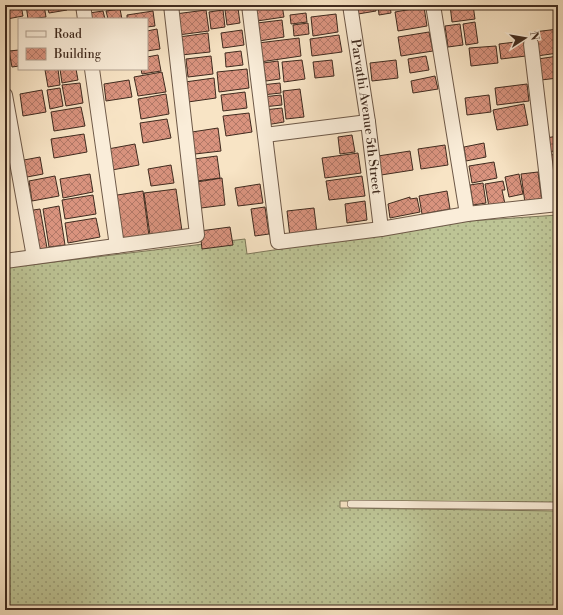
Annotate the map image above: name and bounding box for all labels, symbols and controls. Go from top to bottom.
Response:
legend [18,18,148,70]
north arrow [505,18,545,58]
text: Road [54,27,82,42]
text: N [526,30,542,42]
street label: Parvathi Avenue 5th Street [347,38,385,196]
text: Building [53,47,102,62]

